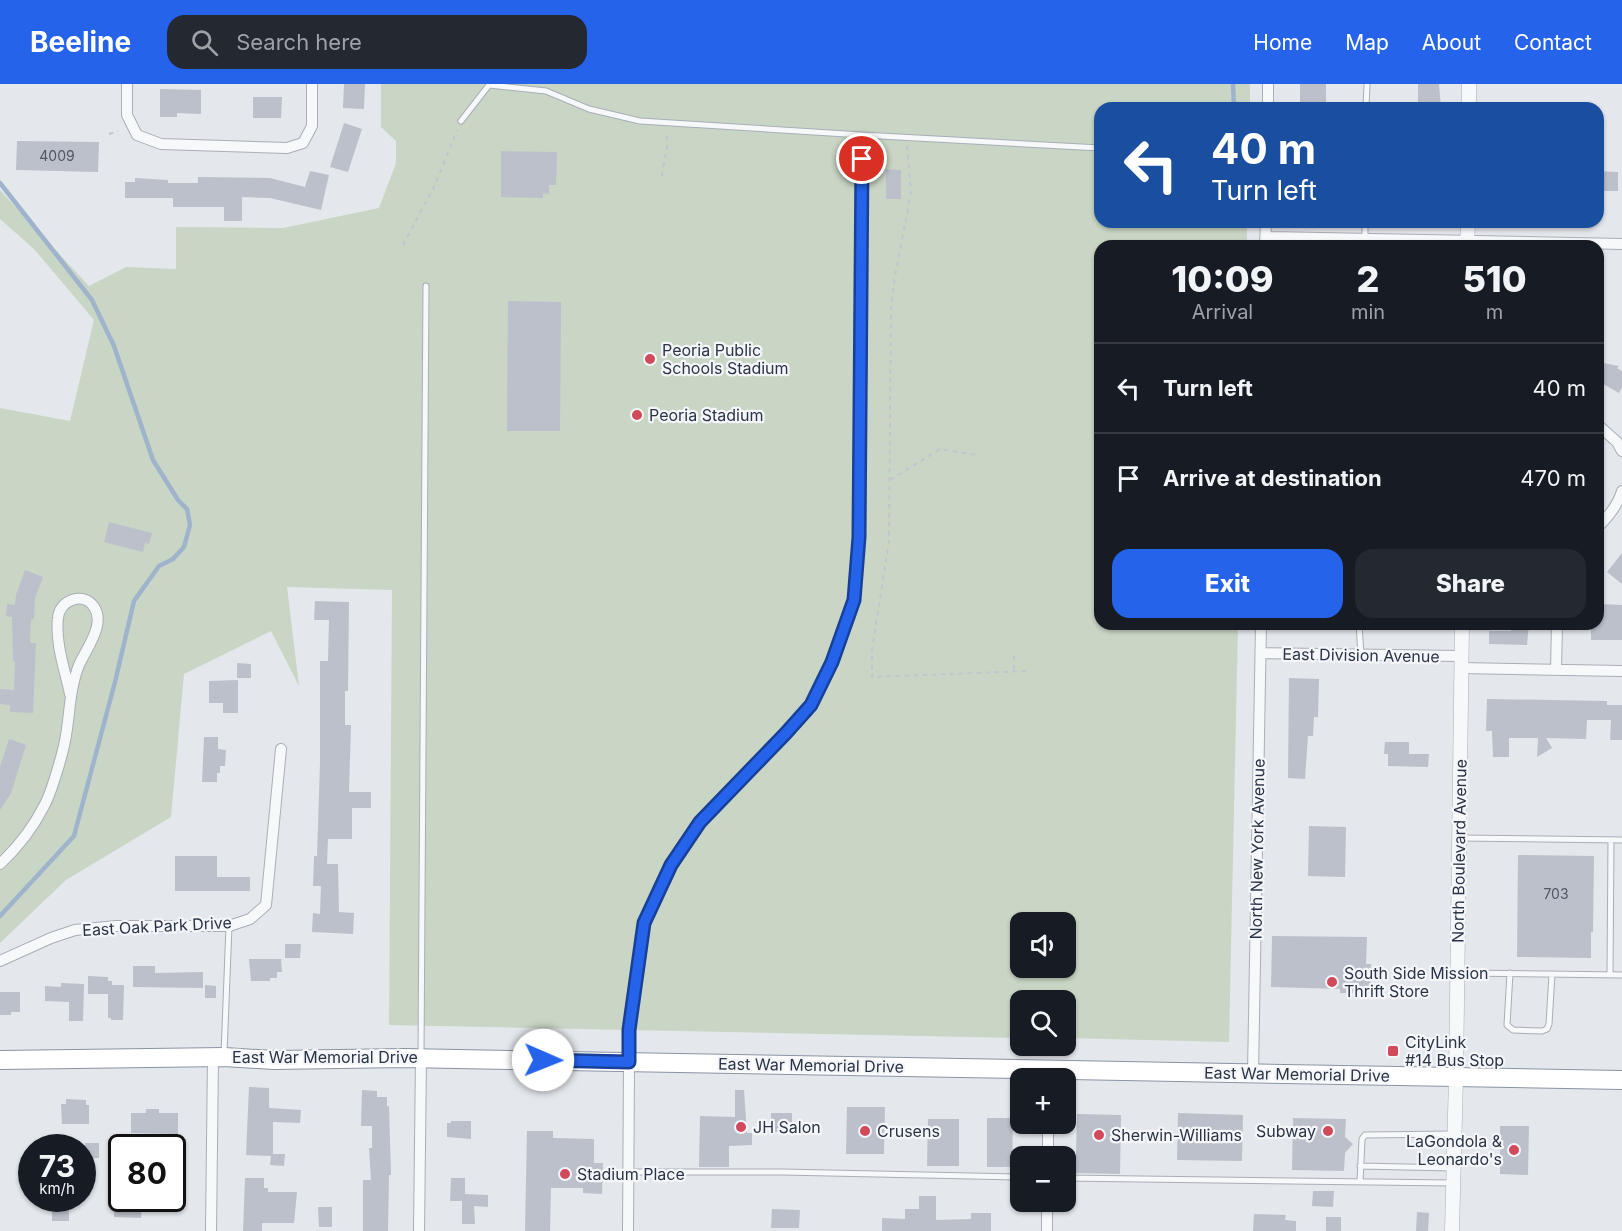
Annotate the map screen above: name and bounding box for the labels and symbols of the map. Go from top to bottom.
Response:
pin [836,133,887,184]
house number: 4009 [39,147,75,164]
place label: Peoria Public Schools Stadium [662,340,789,378]
marker: Peoria Public Schools Stadium [643,352,657,366]
place label: Peoria Stadium [649,405,763,425]
marker: Peoria Stadium [630,408,644,422]
street label: East Division Avenue [1282,644,1440,666]
street label: North New York Avenue [1245,758,1269,940]
street label: North Boulevard Avenue [1447,759,1471,943]
house number: 703 [1543,885,1569,902]
street label: East Oak Park Drive [82,912,232,940]
place label: South Side Mission Thrift Store [1344,963,1488,1001]
marker: South Side Mission Thrift Store [1325,975,1339,989]
position arrow [511,1028,575,1092]
place label: CityLink #14 Bus Stop [1405,1032,1504,1070]
marker: CityLink #14 Bus Stop [1386,1044,1400,1058]
street label: East War Memorial Drive [232,1047,418,1067]
street label: East War Memorial Drive [718,1053,904,1077]
street label: East War Memorial Drive [1204,1062,1390,1086]
place label: JH Salon [753,1117,821,1137]
marker: JH Salon [734,1120,748,1134]
place label: Crusens [877,1121,940,1141]
place label: Subway [1256,1121,1316,1141]
marker: Crusens [858,1124,872,1138]
marker: Subway [1321,1124,1335,1138]
place label: Sherwin-Williams [1111,1125,1242,1145]
marker: Sherwin-Williams [1092,1128,1106,1142]
place label: LaGondola & Leonardo's [1406,1131,1503,1169]
speed limit sign: 80 [108,1134,186,1212]
marker: LaGondola & Leonardo's [1507,1143,1521,1157]
place label: Stadium Place [577,1164,685,1184]
marker: Stadium Place [558,1167,572,1181]

